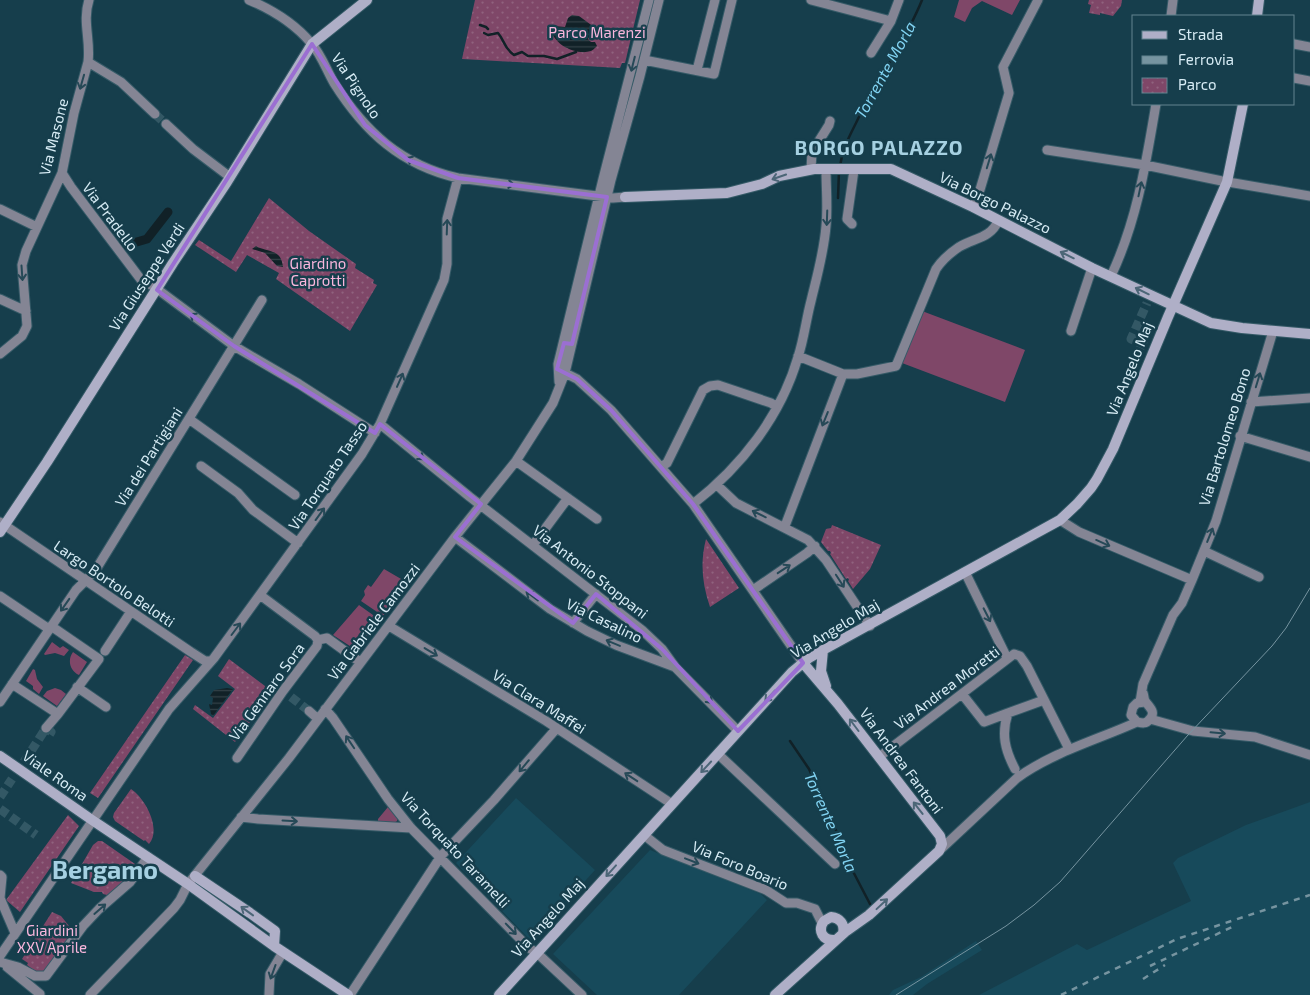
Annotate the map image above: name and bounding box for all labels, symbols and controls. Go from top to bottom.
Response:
legend [1132,15,1295,105]
water label: Torrente Morla [850,18,919,122]
park label: Parco Marenzi [548,23,646,41]
text: Strada [1178,25,1223,43]
street label: Via Pignolo [328,49,385,122]
text: Ferrovia [1178,50,1234,68]
one-way arrow [628,56,637,72]
one-way arrow [77,74,87,90]
text: Parco [1178,75,1217,93]
street label: Via Masone [35,96,71,177]
district label: BORGO PALAZZO [794,135,964,159]
one-way arrow [984,153,994,169]
one-way arrow [405,156,420,166]
street label: Via Borgo Palazzo [937,167,1054,237]
one-way arrow [771,173,787,182]
street label: Via Pradello [79,178,143,254]
one-way arrow [498,179,514,189]
one-way arrow [1136,182,1145,198]
one-way arrow [822,209,831,225]
street label: Via Giuseppe Verdi [105,219,188,334]
one-way arrow [443,219,452,235]
one-way arrow [1060,250,1075,259]
park label: Giardino Caprotti [290,254,346,289]
one-way arrow [18,264,27,280]
one-way arrow [1135,286,1150,295]
one-way arrow [189,313,203,323]
street label: Via Angelo Maj [1102,319,1157,419]
street label: Via Bartolomeo Bono [1194,366,1254,508]
one-way arrow [1254,372,1264,388]
one-way arrow [396,373,406,388]
street label: Via dei Partigiani [110,404,186,509]
one-way arrow [820,411,830,426]
street label: Via Torquato Tasso [284,418,370,533]
one-way arrow [411,449,424,460]
one-way arrow [315,507,325,521]
one-way arrow [752,509,767,518]
street label: Via Antonio Stoppani [529,521,652,622]
one-way arrow [1206,528,1215,543]
street label: Largo Bortolo Belotti [51,536,178,630]
one-way arrow [1095,538,1110,548]
street label: Via Gabriele Camozzi [323,559,423,683]
one-way arrow [777,563,791,574]
one-way arrow [835,573,845,587]
one-way arrow [525,591,539,601]
street label: Via Casalino [563,594,645,646]
street label: Via Angelo Maj [787,595,882,662]
one-way arrow [60,598,70,612]
one-way arrow [983,607,992,622]
one-way arrow [230,623,241,636]
one-way arrow [606,638,621,648]
street label: Via Gennaro Sora [225,639,308,744]
street label: Via Andrea Moretti [890,642,1002,733]
one-way arrow [423,647,437,657]
street label: Via Clara Maffei [489,665,590,737]
one-way arrow [764,690,776,702]
one-way arrow [701,692,713,705]
street label: Via Andrea Fantoni [856,704,947,817]
one-way arrow [849,719,860,732]
one-way arrow [1210,728,1226,738]
one-way arrow [344,735,355,749]
street label: Viale Roma [19,746,92,804]
one-way arrow [519,759,530,772]
one-way arrow [700,761,712,774]
water label: Torrente Morla [801,768,862,875]
one-way arrow [624,772,638,783]
street label: Via Torquato Taramelli [397,788,514,911]
one-way arrow [913,802,924,815]
one-way arrow [282,817,298,826]
street label: Via Foro Boario [690,837,791,893]
district label: Bergamo [52,854,158,884]
one-way arrow [684,857,699,867]
one-way arrow [605,864,617,877]
street label: Via Angelo Maj [507,874,588,961]
one-way arrow [875,898,888,910]
one-way arrow [94,903,107,914]
one-way arrow [240,906,254,916]
park label: Giardini XXV Aprile [17,921,87,956]
one-way arrow [505,923,517,936]
one-way arrow [268,964,277,979]

